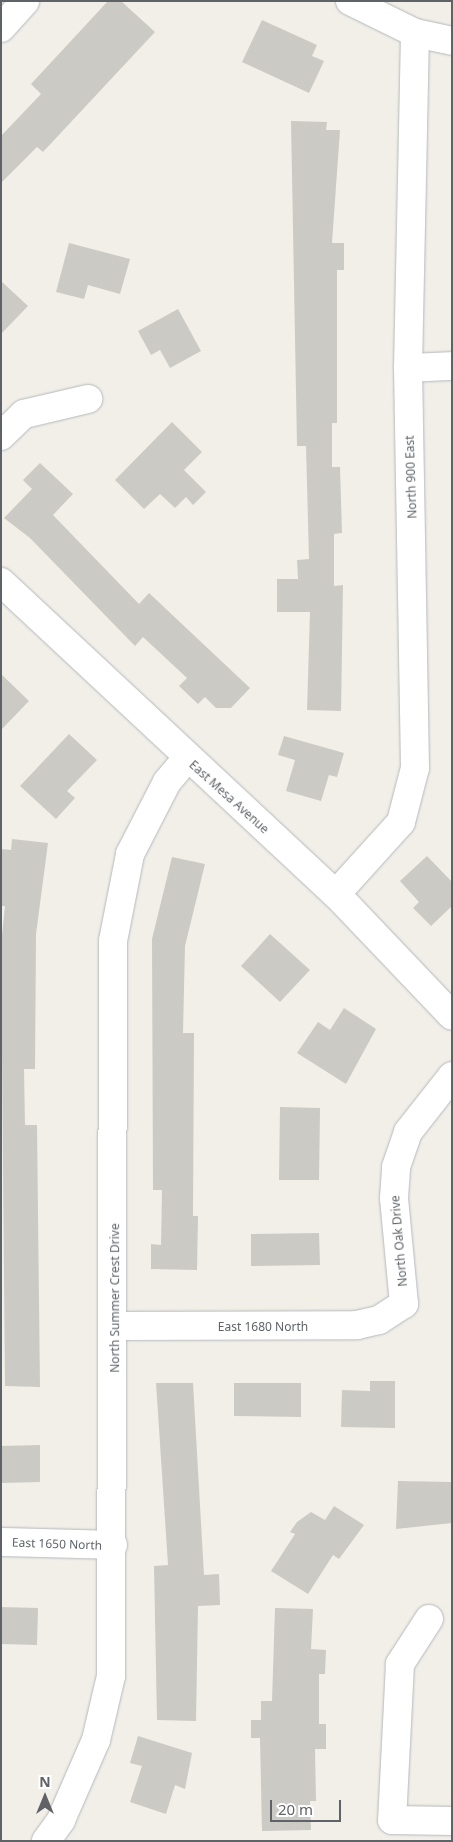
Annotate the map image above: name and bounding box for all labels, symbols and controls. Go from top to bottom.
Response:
street label: North 900 East [402,435,420,519]
street label: East Mesa Avenue [186,758,272,836]
street label: North Oak Drive [388,1195,410,1287]
street label: North Summer Crest Drive [108,1223,122,1373]
street label: East 1680 North [218,1320,308,1334]
street label: East 1650 North [12,1535,102,1553]
north arrow [20,1772,70,1822]
text: N [39,1772,51,1791]
scale bar [273,1790,344,1822]
text: 20 m [278,1799,313,1819]

